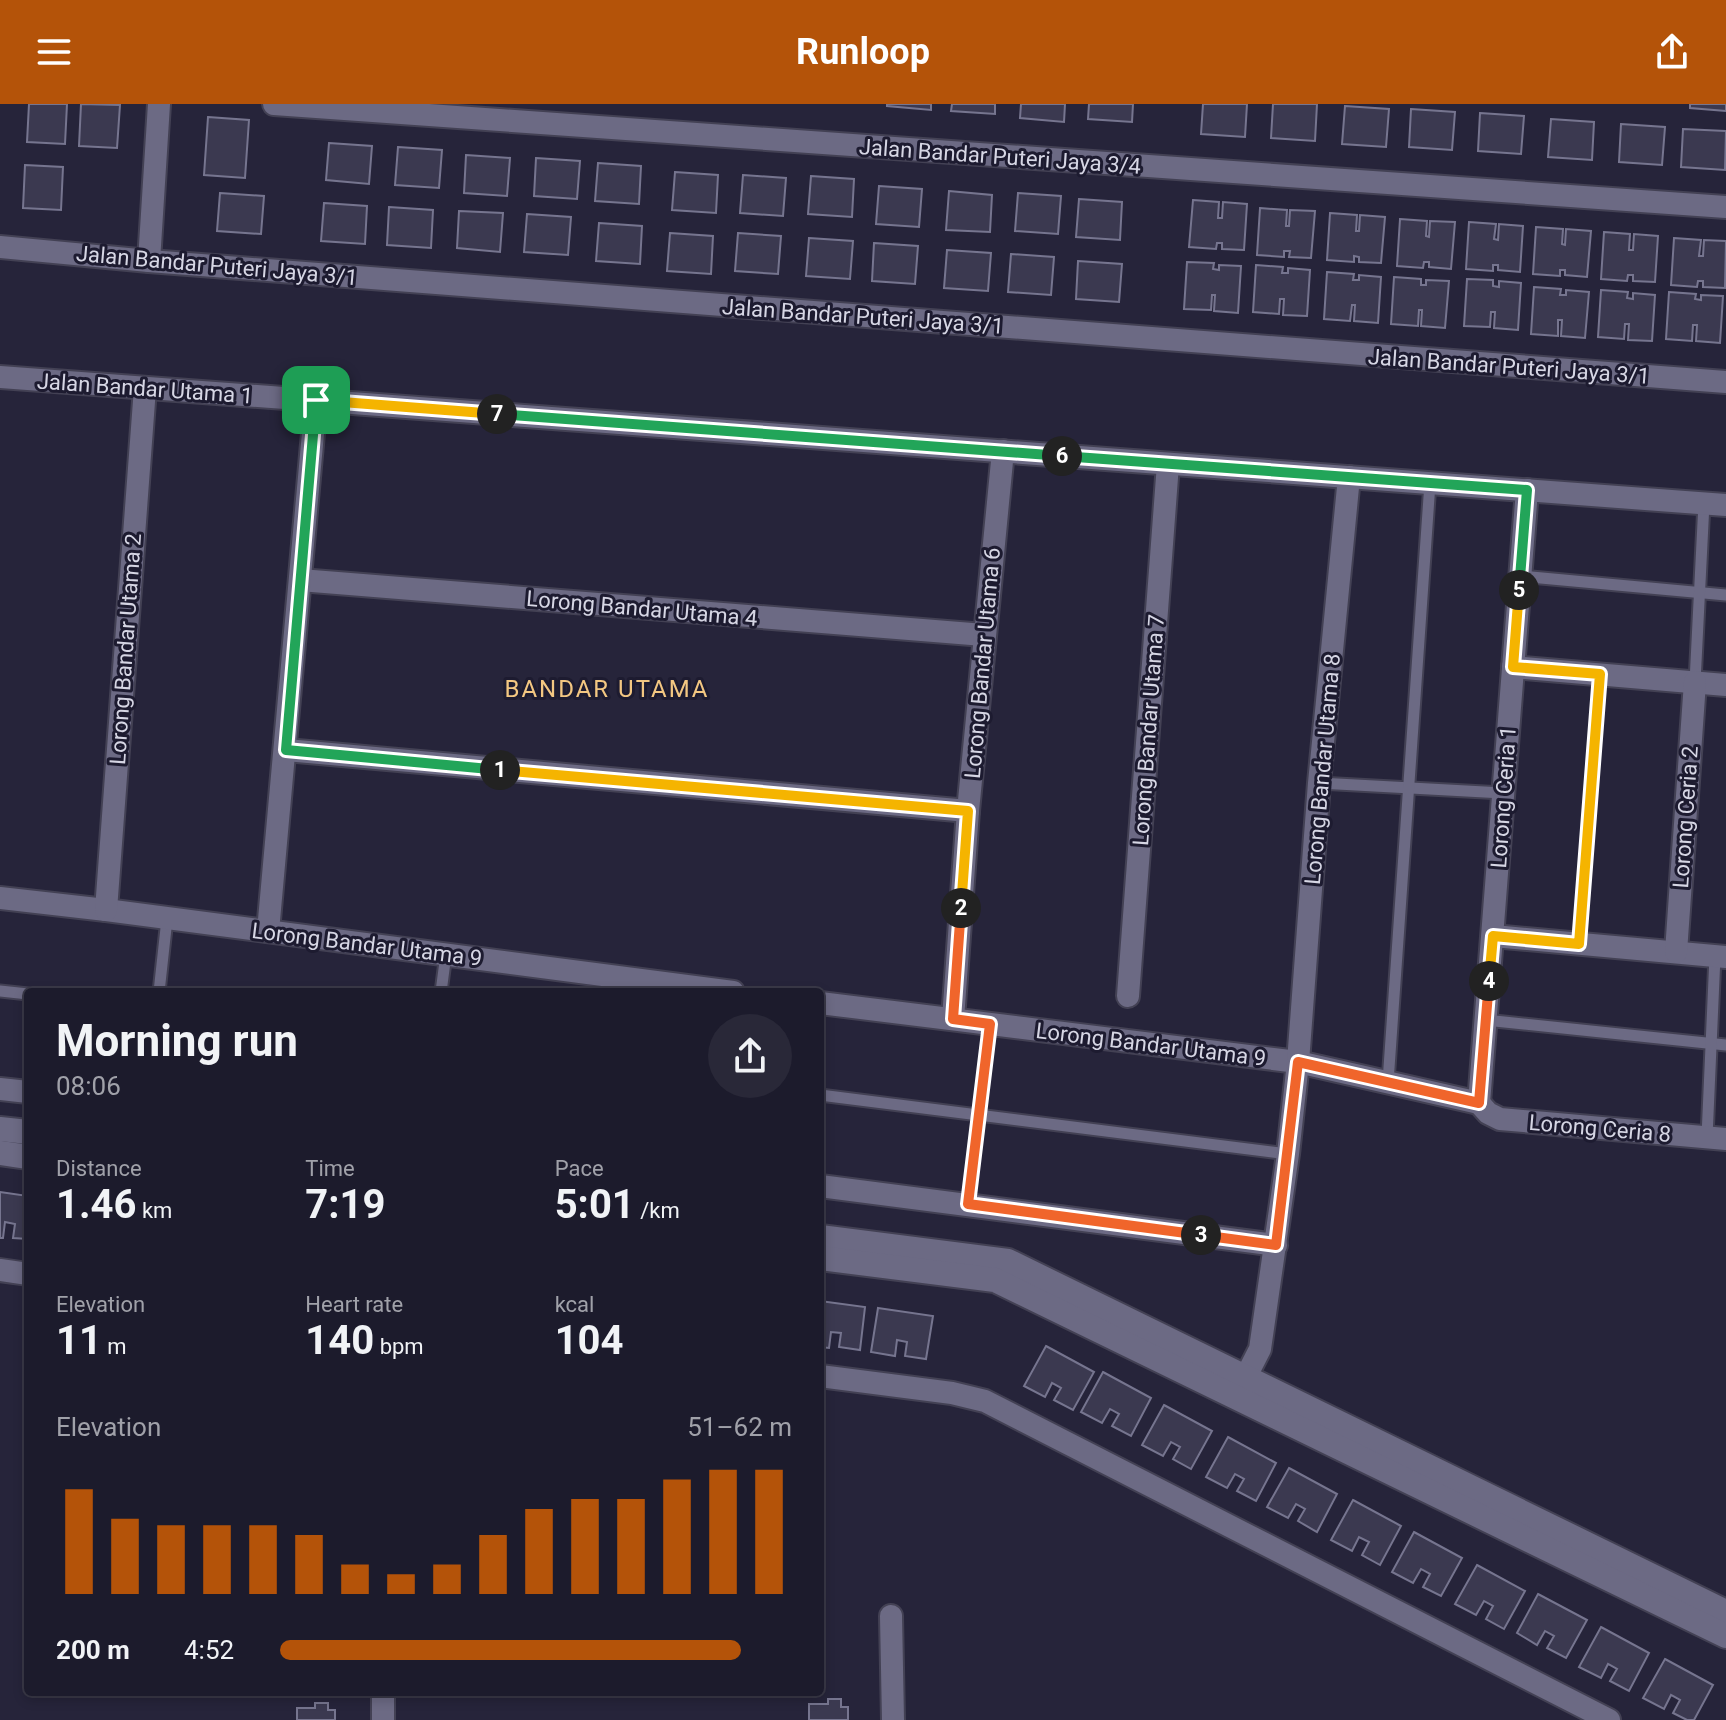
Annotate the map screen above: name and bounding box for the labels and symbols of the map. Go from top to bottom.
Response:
street label: Jalan Bandar Puteri Jaya 3/4 [858,134,1142,179]
street label: Jalan Bandar Puteri Jaya 3/1 [75,241,359,290]
street label: Jalan Bandar Puteri Jaya 3/1 [721,294,1005,339]
street label: Jalan Bandar Puteri Jaya 3/1 [1367,344,1651,389]
pin [282,366,350,434]
street label: Jalan Bandar Utama 1 [36,368,254,409]
pin: 7 [477,394,517,434]
pin: 6 [1042,436,1082,476]
street label: Lorong Bandar Utama 2 [105,533,146,766]
street label: Lorong Bandar Utama 6 [960,547,1005,780]
pin: 5 [1499,570,1539,610]
street label: Lorong Bandar Utama 4 [525,586,758,631]
street label: Lorong Bandar Utama 7 [1128,614,1169,847]
street label: Lorong Bandar Utama 8 [1300,653,1345,886]
district label: BANDAR UTAMA [504,675,710,703]
street label: Lorong Ceria 1 [1486,725,1521,869]
street label: Lorong Ceria 2 [1668,745,1703,889]
pin: 1 [480,750,520,790]
pin: 2 [941,888,981,928]
street label: Lorong Bandar Utama 9 [250,918,483,971]
pin: 4 [1469,961,1509,1001]
street label: Lorong Bandar Utama 9 [1034,1018,1267,1071]
street label: Lorong Ceria 8 [1528,1110,1672,1147]
pin: 3 [1181,1215,1221,1255]

